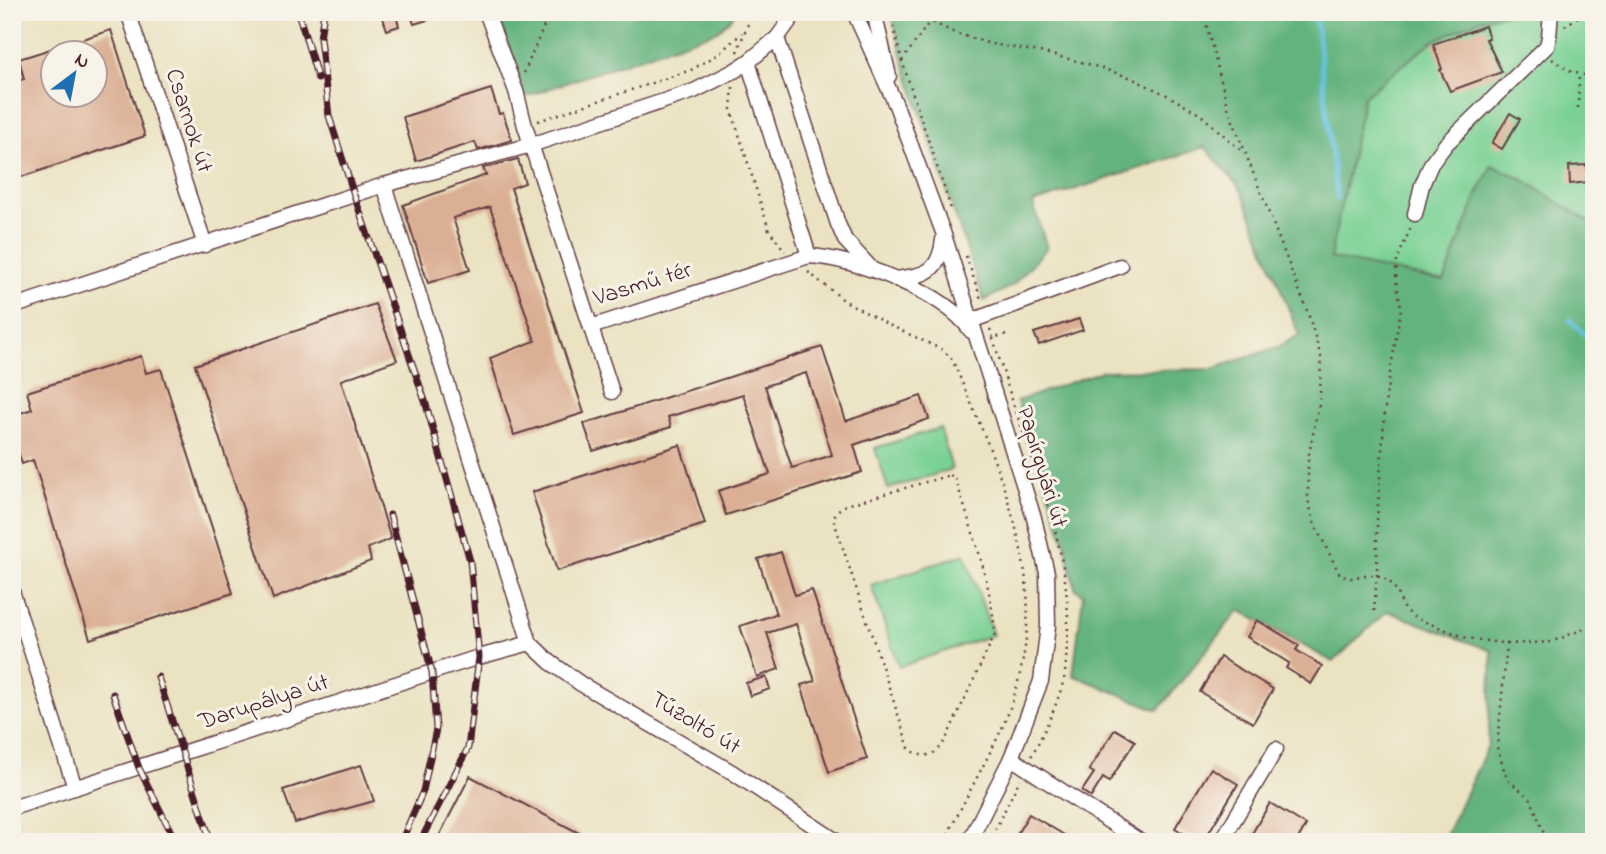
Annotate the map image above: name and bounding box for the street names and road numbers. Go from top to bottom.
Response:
street label: Csarnok út [155,64,221,178]
street label: Vasmű tér [589,253,697,317]
street label: Papírgyári út [1005,402,1076,533]
street label: Darupálya út [193,666,334,742]
street label: Tűzoltó út [643,683,747,765]

